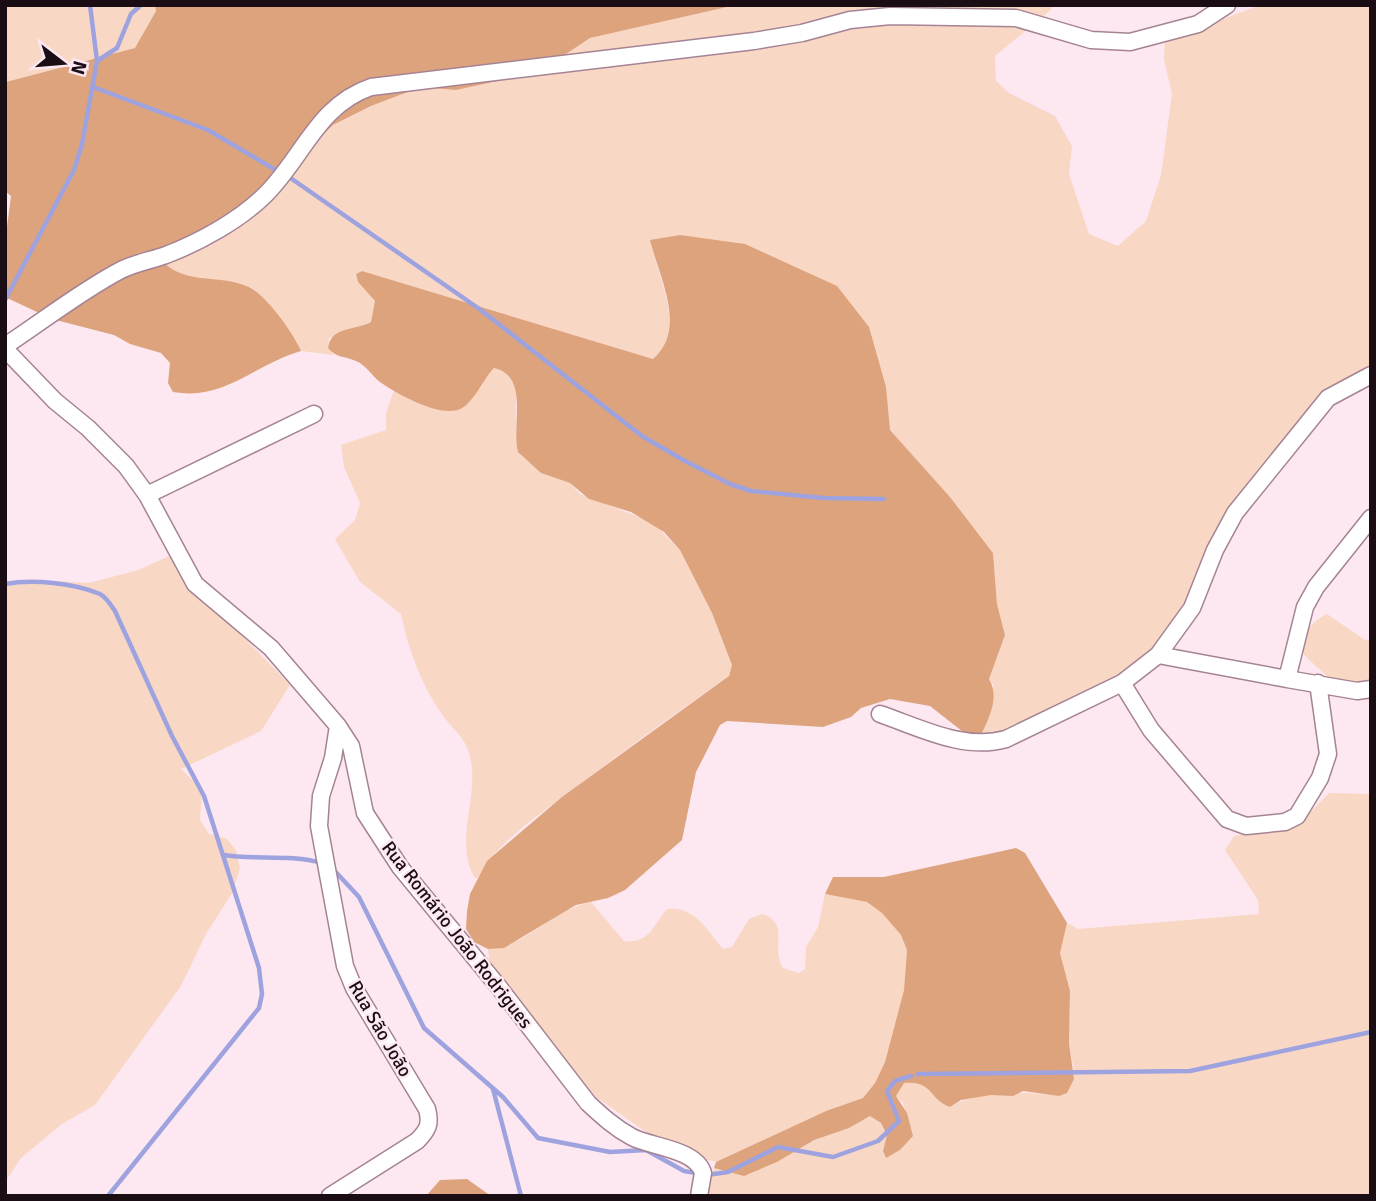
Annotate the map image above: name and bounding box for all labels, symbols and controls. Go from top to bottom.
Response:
north arrow [28,28,98,98]
text: N [65,58,92,77]
street label: Rua Romário João Rodrigues [376,836,538,1034]
street label: Rua São João [343,977,417,1082]

